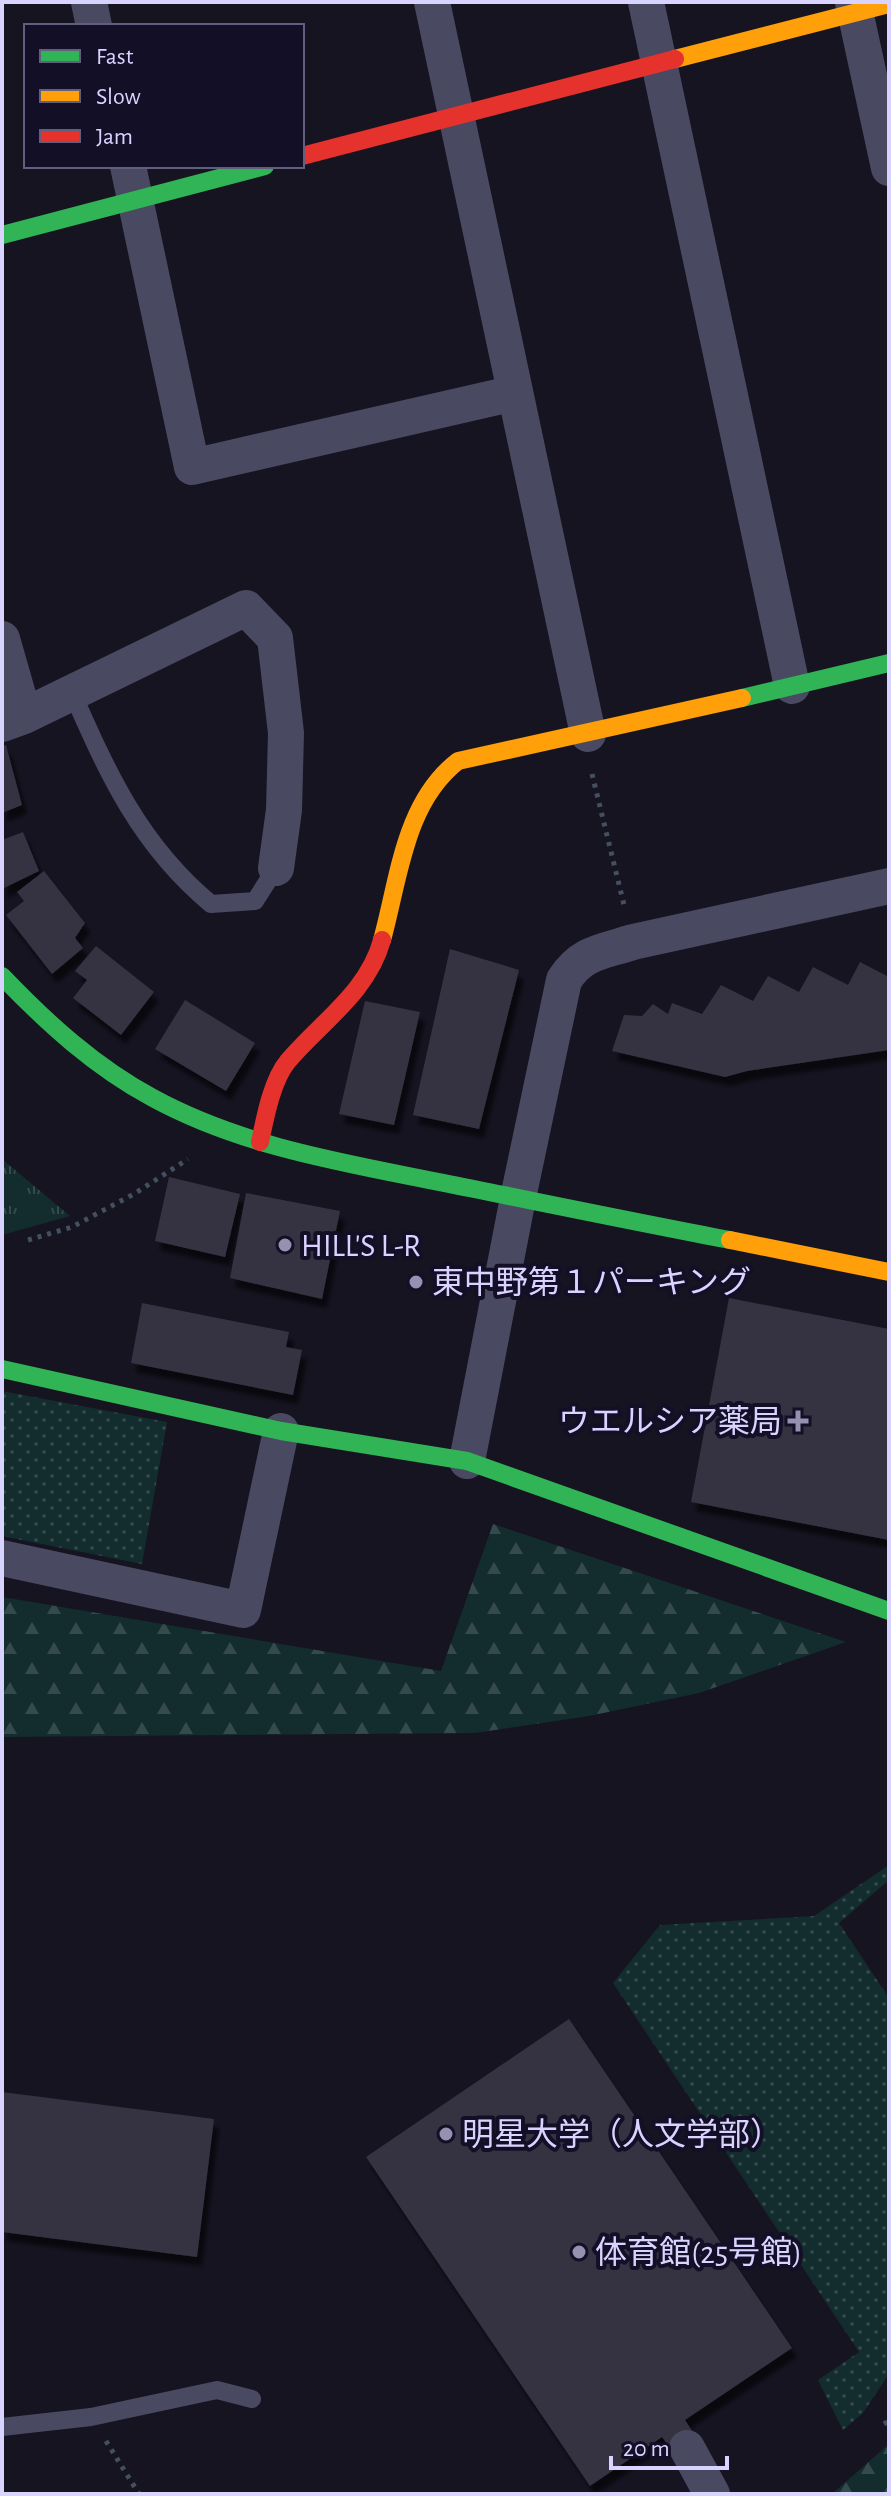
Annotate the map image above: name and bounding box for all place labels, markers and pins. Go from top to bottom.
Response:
place label: HILL'S L-R [301,1230,421,1262]
marker: HILL'S L-R [276,1236,294,1254]
place label: 東中野第１パーキング [432,1266,751,1299]
marker: 東中野第１パーキング [407,1273,425,1291]
place label: ウエルシア薬局 [558,1404,782,1438]
marker: ウエルシア薬局 [789,1412,807,1430]
place label: 明星大学（人文学部） [462,2117,782,2151]
marker: 明星大学（人文学部） [437,2125,455,2143]
place label: 体育館(25号館) [595,2235,802,2269]
marker: 体育館(25号館) [570,2243,588,2261]

